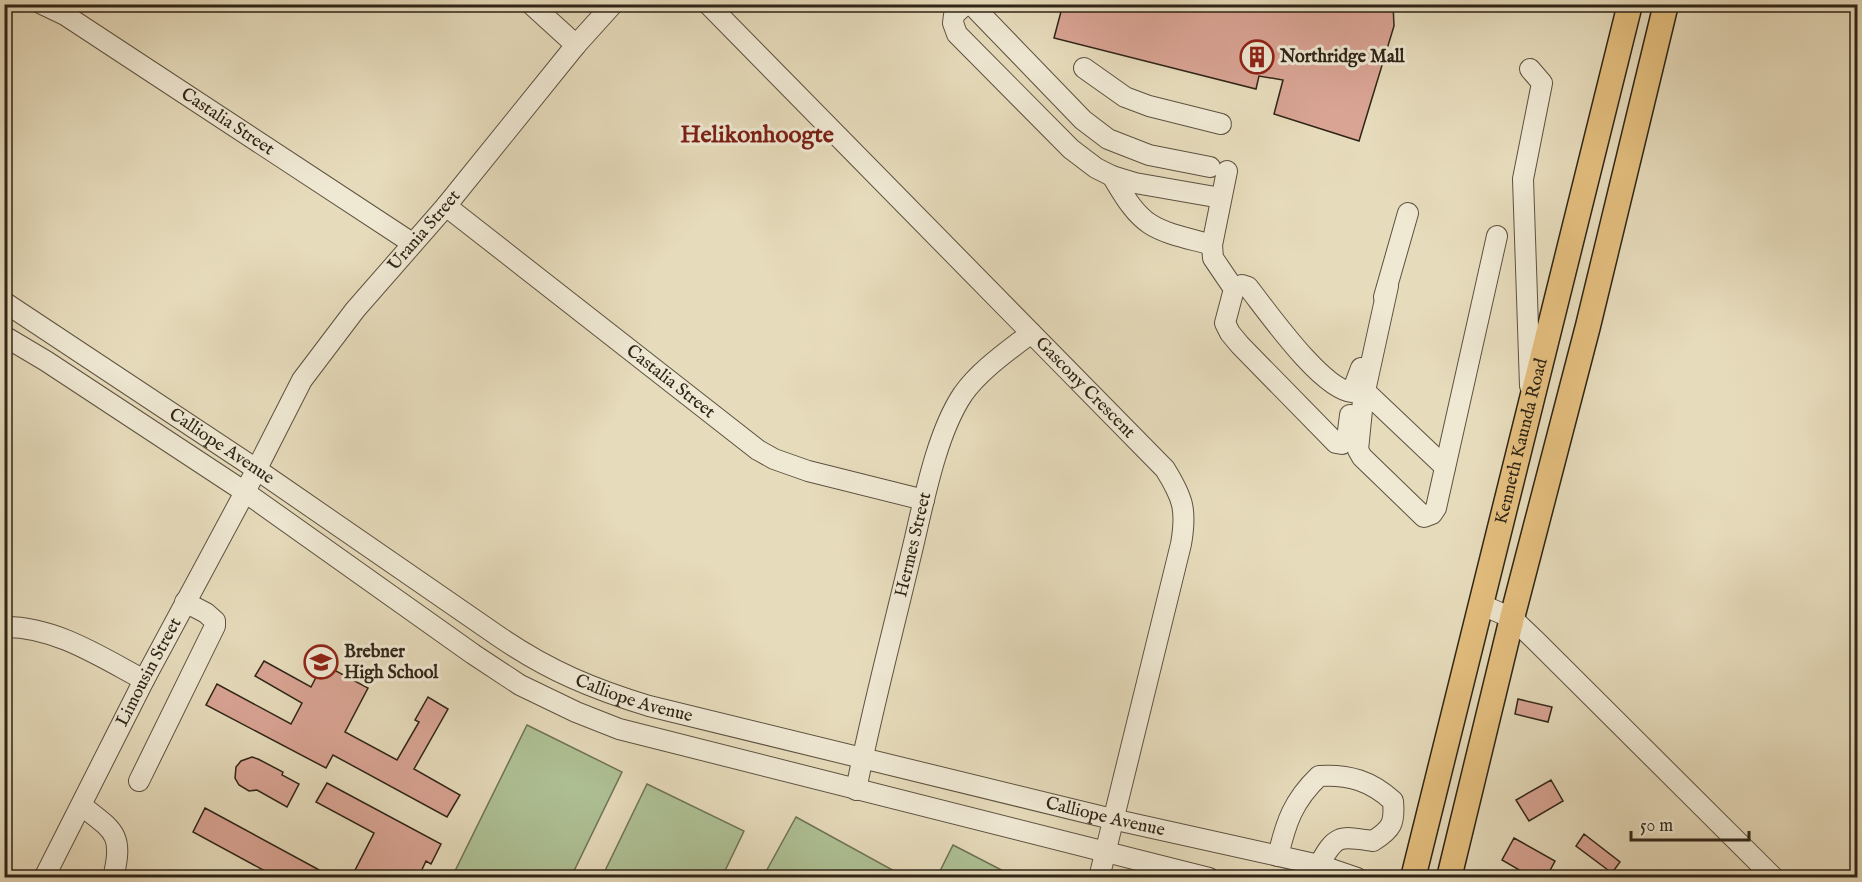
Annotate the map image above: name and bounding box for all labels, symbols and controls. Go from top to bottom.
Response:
building icon: Northridge Mall [1239,39,1275,75]
place label: Northridge Mall [1279,46,1406,69]
street label: Castalia Street [176,83,279,161]
district label: Helikonhoogte [680,120,834,151]
street label: Urania Street [383,185,466,276]
street label: Gascony Crescent [1030,332,1140,443]
street label: Castalia Street [621,339,720,424]
street label: Kenneth Kaunda Road [1490,355,1553,527]
street label: Calliope Avenue [164,403,279,490]
street label: Hermes Street [890,490,937,600]
street label: Limousin Street [111,614,187,730]
place label: Brebner High School [344,641,439,685]
school or university icon: Brebner High School [303,644,339,680]
street label: Calliope Avenue [572,669,695,728]
street label: Calliope Avenue [1043,792,1167,842]
scale bar [1631,804,1750,842]
text: 50 m [1640,815,1673,838]

